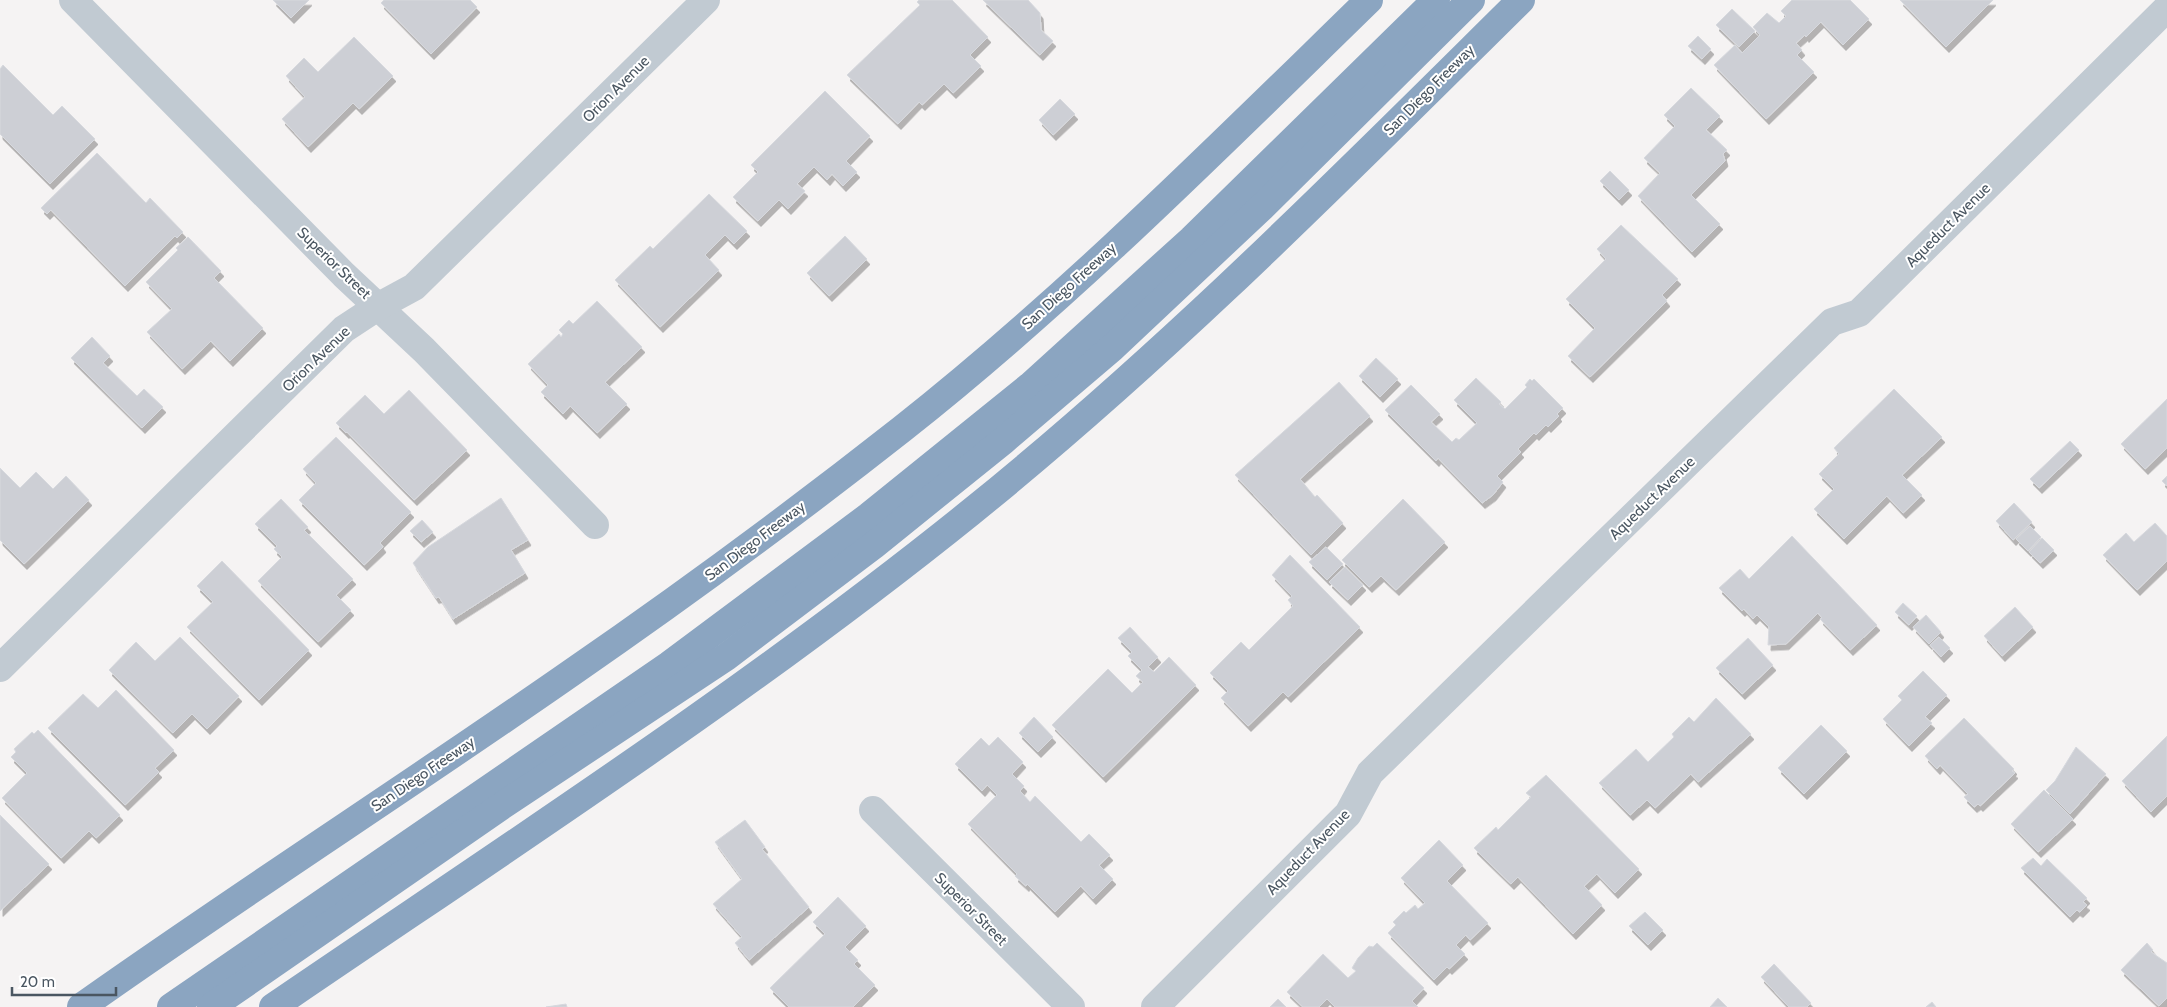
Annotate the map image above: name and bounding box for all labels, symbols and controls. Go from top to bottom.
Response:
street label: San Diego Freeway [1380,41,1478,139]
street label: Orion Avenue [579,52,653,126]
street label: Aqueduct Avenue [1902,179,1994,271]
street label: Superior Street [293,223,375,303]
street label: San Diego Freeway [1018,239,1120,333]
street label: Orion Avenue [278,322,354,396]
street label: Aqueduct Avenue [1605,452,1699,543]
street label: San Diego Freeway [701,497,809,585]
street label: San Diego Freeway [368,733,478,815]
street label: Aqueduct Avenue [1263,805,1354,899]
street label: Superior Street [931,869,1011,949]
scale bar [12,964,116,996]
text: 20 m [20,973,55,991]

